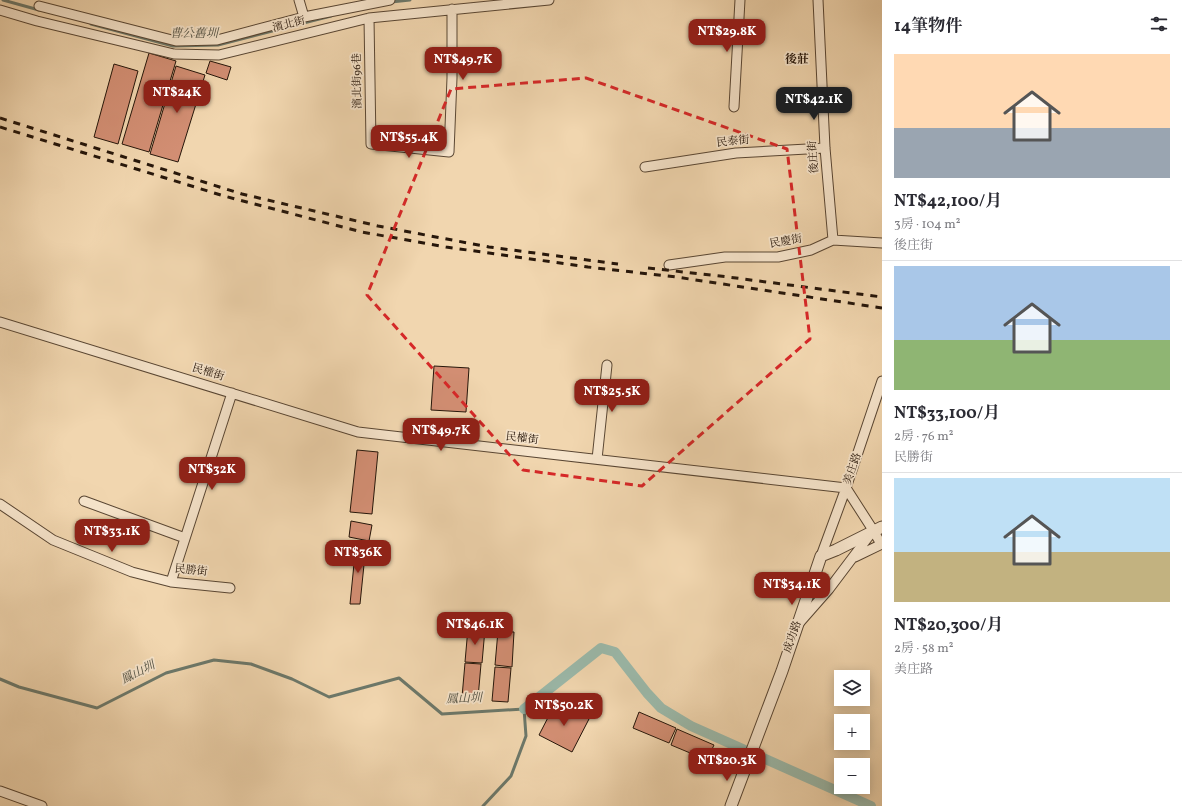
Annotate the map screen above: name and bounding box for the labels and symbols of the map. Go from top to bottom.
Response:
street label: 濱北街 [271,14,307,36]
pin: NT$29.8K [686,19,768,53]
water label: 曹公舊圳 [170,26,220,42]
pin: NT$49.7K [422,47,504,81]
district label: 後莊 [785,52,809,68]
street label: 濱北街96巷 [350,53,366,109]
pin: NT$24K [144,80,210,114]
pin: NT$42.1K [773,87,855,121]
pin: NT$55.4K [368,125,450,159]
street label: 民泰街 [716,133,750,151]
street label: 後庄街 [805,140,823,174]
street label: 民慶街 [768,232,804,252]
street label: 民權街 [190,361,226,385]
pin: NT$25.5K [571,379,653,413]
pin: NT$49.7K [400,418,482,452]
street label: 民權街 [505,430,539,448]
street label: 美庄路 [841,451,865,487]
pin: NT$32K [179,457,245,491]
pin: NT$33.1K [71,519,153,553]
pin: NT$36K [325,540,391,574]
street label: 民勝街 [174,562,208,580]
pin: NT$34.1K [751,572,833,606]
pin: NT$46.1K [434,612,516,646]
street label: 成功路 [781,619,805,655]
water label: 鳳山圳 [118,657,159,688]
water label: 鳳山圳 [446,690,484,708]
pin: NT$50.2K [523,693,605,727]
pin: NT$20.3K [686,748,768,782]

